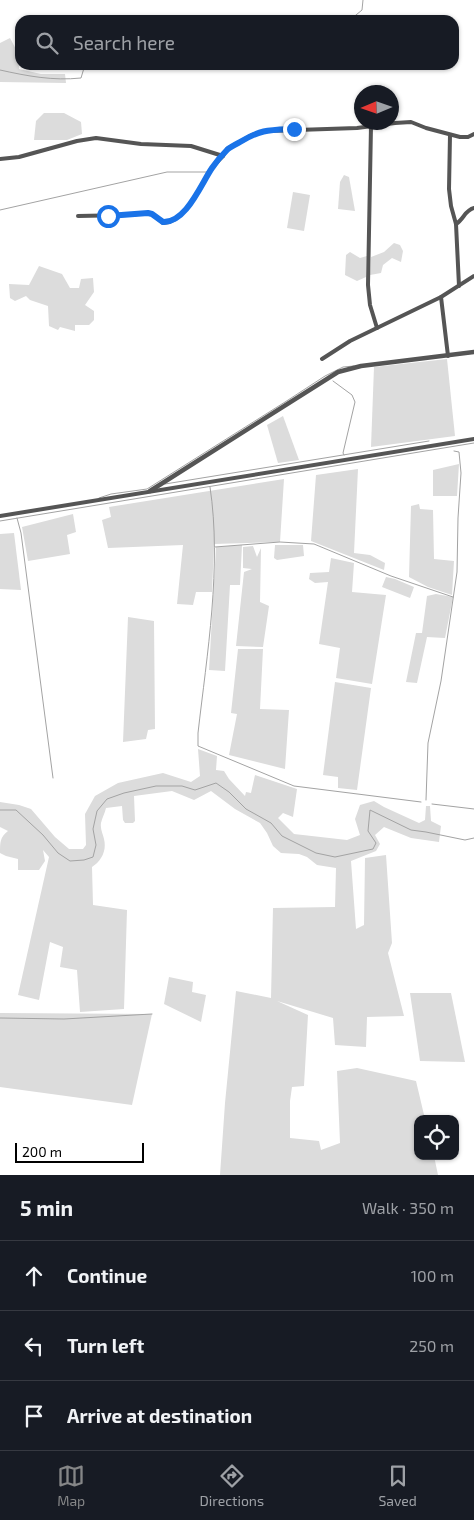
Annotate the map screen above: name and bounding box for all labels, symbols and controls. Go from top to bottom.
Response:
search box [15,15,459,70]
icon: search [33,29,61,57]
text: Search here [73,31,175,54]
north arrow [354,85,399,130]
route end [283,118,306,141]
route start [97,205,120,228]
map controls [414,1115,459,1160]
button: locate [414,1115,459,1160]
scale bar [15,1140,144,1163]
text: 200 m [22,1143,62,1160]
text: 5 min [20,1195,73,1220]
text: Walk · 350 m [362,1198,454,1217]
icon: ahead [20,1262,48,1290]
text: Continue [67,1264,147,1287]
text: 100 m [411,1266,454,1285]
icon: left [20,1332,48,1360]
text: Turn left [67,1334,144,1357]
text: 250 m [409,1336,454,1355]
icon: arrive [20,1402,48,1430]
text: Arrive at destination [67,1404,252,1427]
tab: Map [57,1462,85,1509]
tab: Directions [200,1462,264,1509]
tab: Saved [378,1462,417,1509]

